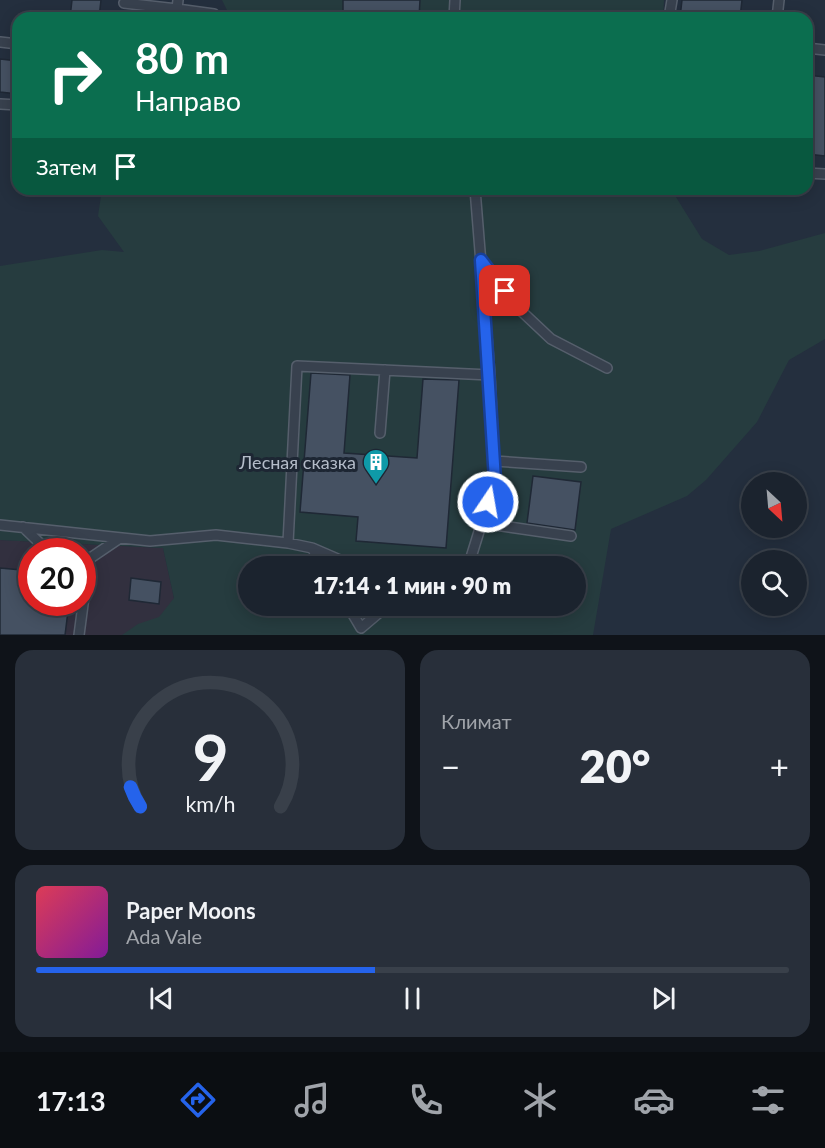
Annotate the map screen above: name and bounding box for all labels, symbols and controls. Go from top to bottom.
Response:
text: 80 m [135,33,229,83]
icon: right [36,36,114,114]
text: Направо [135,84,241,117]
icon: arrive [109,150,142,183]
text: Затем [36,153,97,180]
pin [479,265,530,316]
icon: arrive [488,274,521,307]
building icon: Лесная сказка [361,447,391,485]
place label: Лесная сказка [238,451,356,473]
position arrow [456,470,520,534]
north arrow [741,472,807,538]
map controls [741,472,807,616]
speed limit sign: 20 [18,538,96,616]
button: search [741,550,807,616]
text: 17:14 · 1 мин · 90 m [313,572,511,599]
text: Климат [441,709,512,733]
text: 9 [192,719,228,794]
text: 20° [580,739,650,793]
text: − [441,746,460,786]
text: + [770,746,789,786]
text: km/h [185,791,235,817]
text: Paper Moons [126,897,256,924]
text: Ada Vale [126,924,202,948]
icon: previous [145,982,178,1015]
icon: pause [396,982,429,1015]
icon: next [647,982,680,1015]
icon: directions [177,1079,219,1121]
icon: music [291,1079,333,1121]
icon: phone [405,1079,447,1121]
icon: climate [519,1079,561,1121]
icon: car [633,1079,675,1121]
icon: filters [747,1079,789,1121]
text: 17:13 [36,1084,106,1117]

